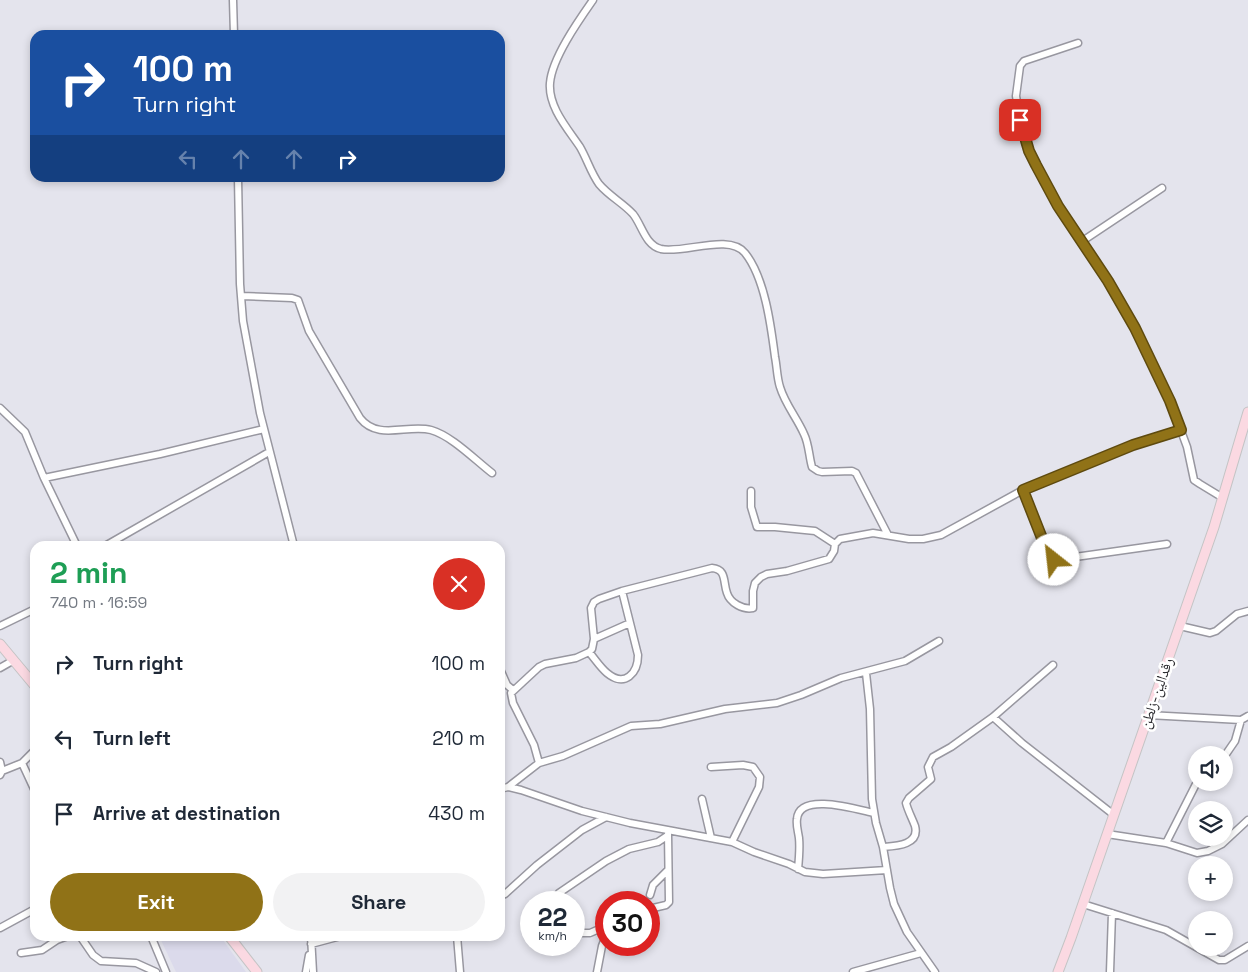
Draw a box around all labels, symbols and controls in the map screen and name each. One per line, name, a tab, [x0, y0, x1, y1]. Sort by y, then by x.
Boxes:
text: 100 m	[133, 47, 233, 91]
icon: right	[50, 50, 115, 115]
text: Turn right	[133, 90, 236, 118]
pin	[999, 99, 1041, 141]
icon: arrive	[1006, 106, 1034, 134]
icon: left	[174, 145, 202, 173]
icon: ahead	[227, 145, 255, 173]
icon: ahead	[280, 145, 308, 173]
icon: right	[333, 145, 361, 173]
position arrow	[1027, 533, 1079, 585]
text: 2 min	[50, 553, 128, 592]
button: close	[433, 558, 485, 610]
text: 740 m · 16:59	[50, 592, 147, 613]
icon: right	[50, 650, 78, 678]
text: Turn right	[93, 651, 183, 676]
text: 100 m	[431, 651, 485, 676]
street label: رقدالين-زلطن	[1135, 655, 1178, 731]
icon: left	[50, 725, 78, 753]
text: Turn left	[93, 726, 171, 751]
text: 210 m	[432, 726, 485, 751]
map controls	[1188, 746, 1233, 956]
button: sound	[1188, 746, 1233, 791]
icon: arrive	[50, 800, 78, 828]
text: Arrive at destination	[93, 801, 281, 826]
text: 430 m	[428, 801, 485, 826]
button: layers	[1188, 801, 1233, 846]
button: +	[1188, 856, 1233, 901]
button: Exit	[50, 873, 263, 931]
button: Share	[273, 873, 485, 931]
speed limit sign: 30	[595, 891, 660, 956]
text: 22	[538, 901, 567, 933]
button: −	[1188, 911, 1233, 956]
text: km/h	[538, 928, 567, 944]

